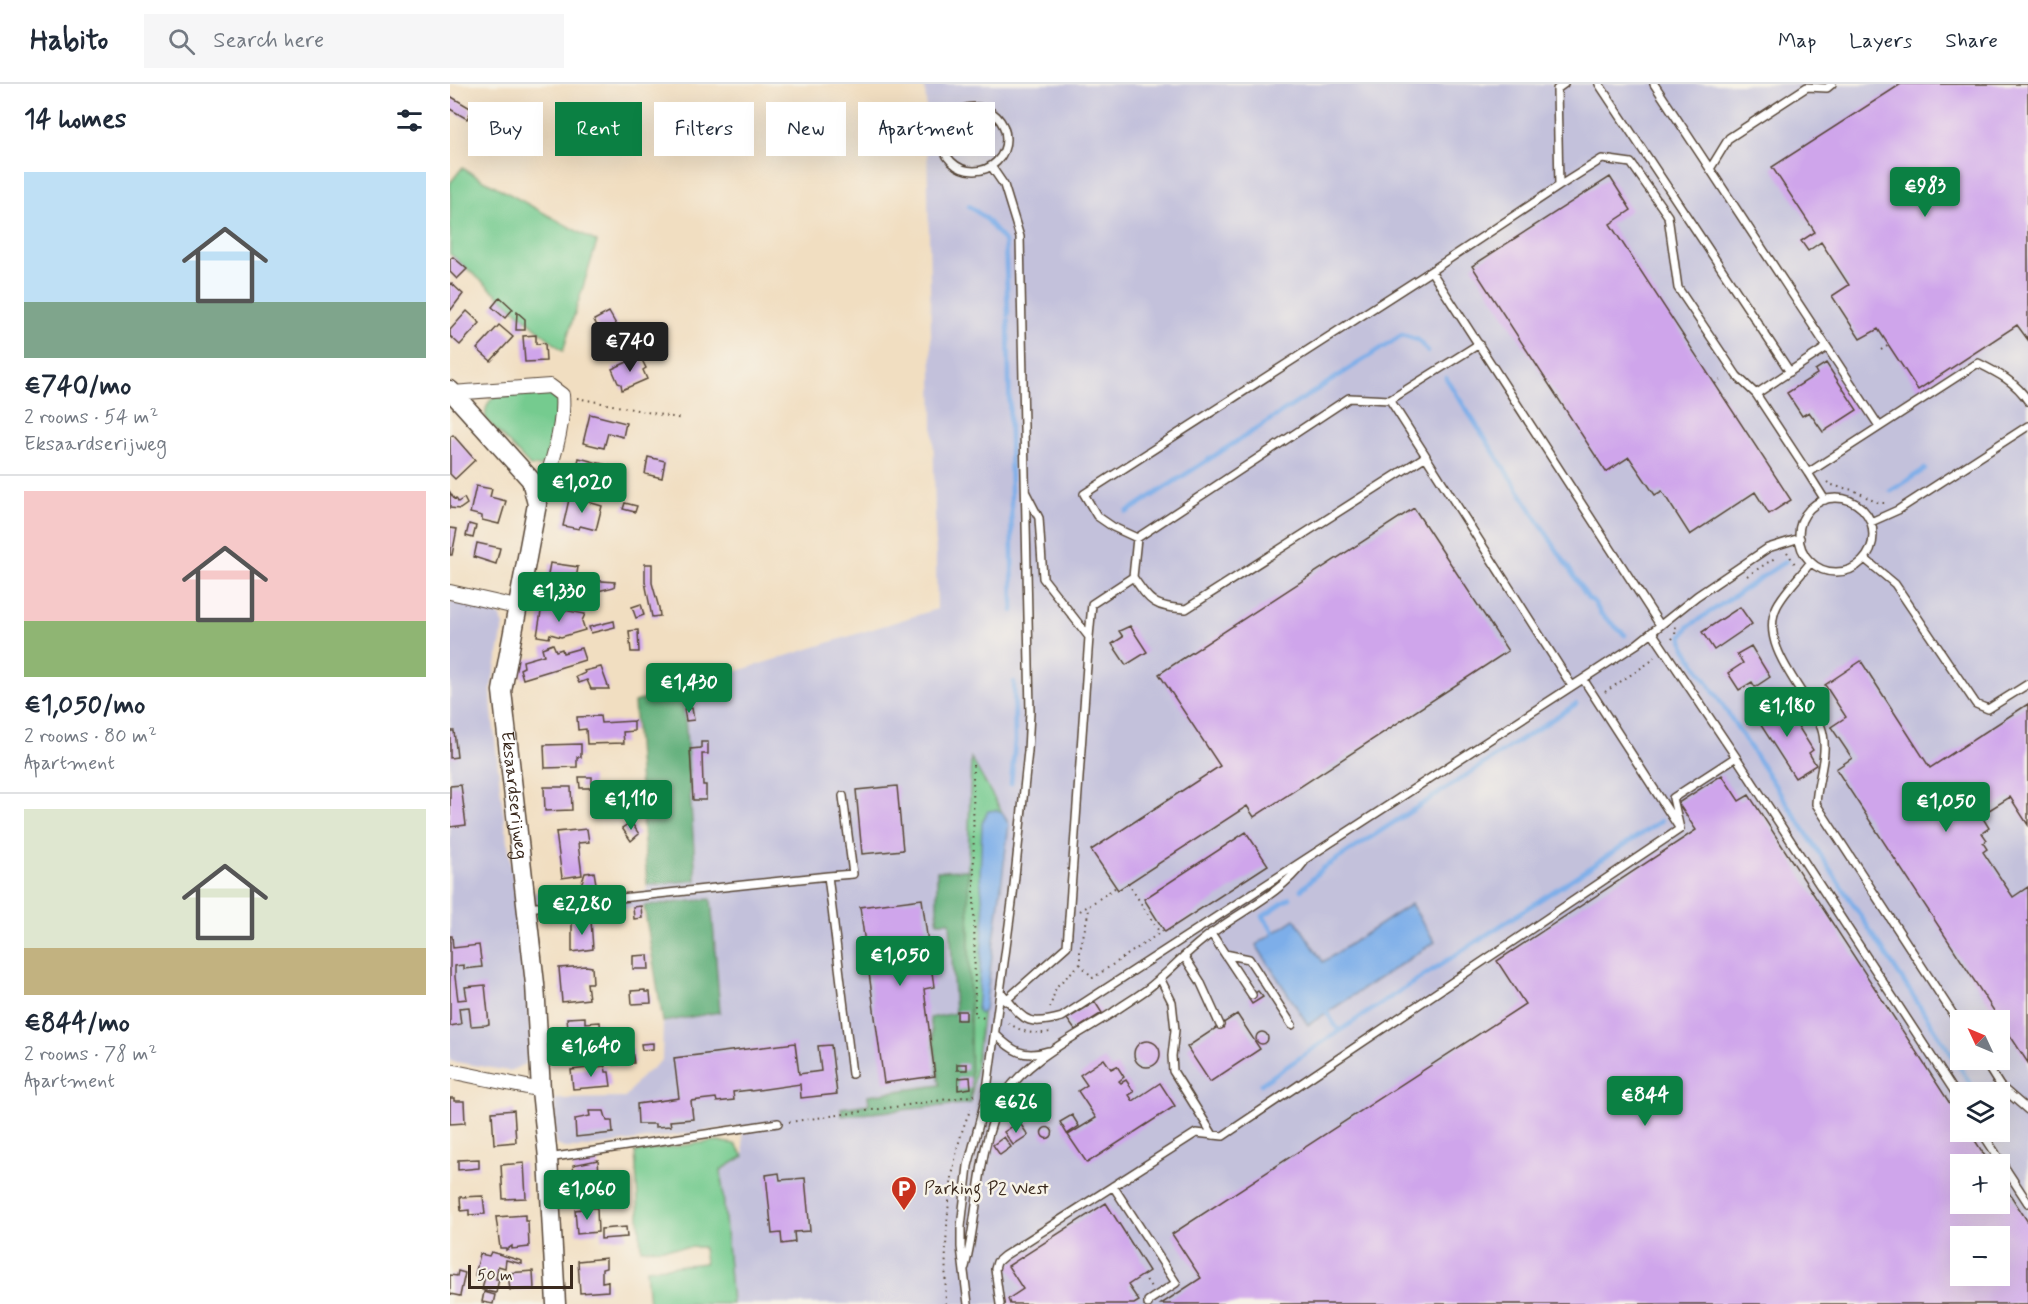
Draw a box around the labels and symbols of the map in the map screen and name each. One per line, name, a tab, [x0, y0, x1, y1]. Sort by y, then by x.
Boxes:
pin: €983	[1889, 167, 1961, 218]
pin: €740	[594, 322, 666, 373]
pin: €1,020	[533, 463, 631, 514]
pin: €1,330	[510, 572, 608, 623]
pin: €1,430	[640, 663, 738, 714]
pin: €1,180	[1738, 687, 1836, 738]
street label: Eksaardserijweg	[495, 730, 533, 861]
pin: €1,110	[582, 780, 680, 831]
pin: €1,050	[1897, 782, 1995, 833]
pin: €2,280	[533, 885, 631, 936]
pin: €1,050	[851, 936, 949, 987]
north arrow	[1950, 1010, 2010, 1070]
pin: €1,640	[542, 1027, 640, 1078]
pin: €844	[1609, 1076, 1681, 1127]
pin: €626	[980, 1083, 1052, 1134]
pin: €1,060	[538, 1170, 636, 1221]
parking icon: Parking P2 West	[889, 1174, 919, 1212]
place label: Parking P2 West	[924, 1177, 1049, 1203]
scale bar	[468, 1262, 573, 1290]

